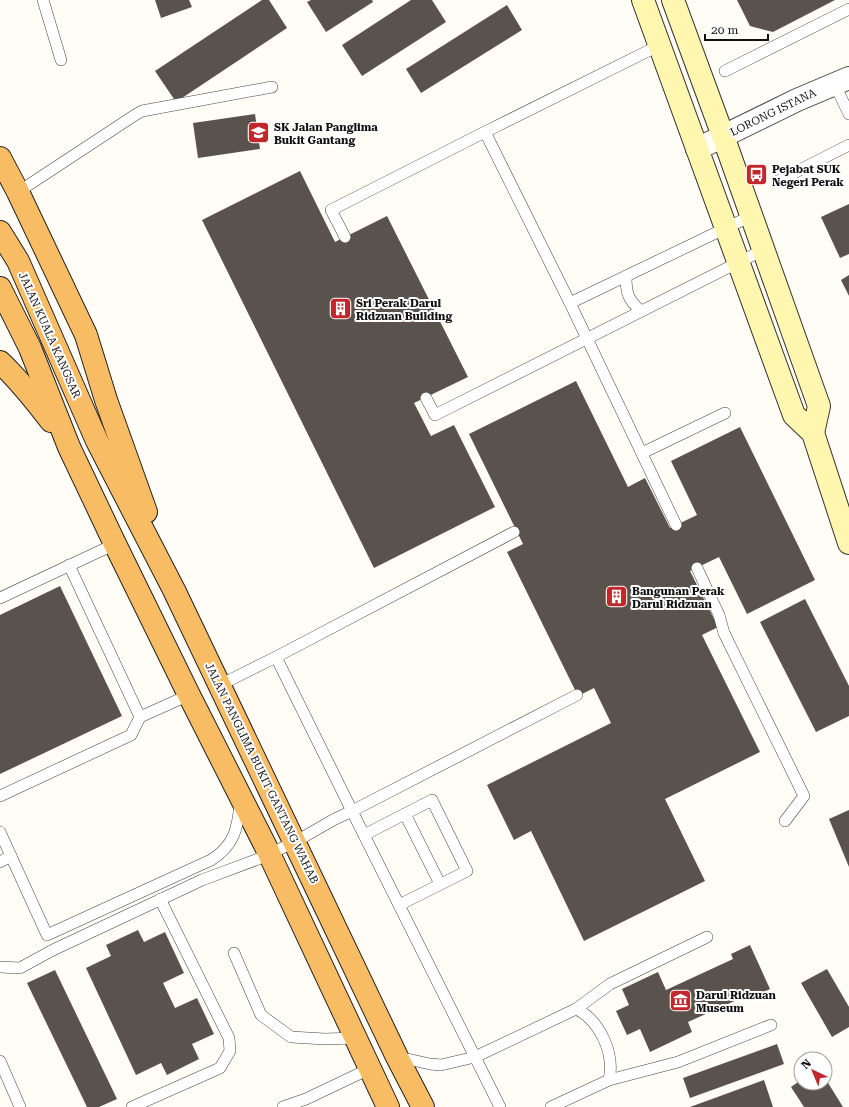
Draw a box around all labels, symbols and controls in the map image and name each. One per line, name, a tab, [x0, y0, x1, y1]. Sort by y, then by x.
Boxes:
scale bar	[705, 16, 768, 42]
text: 20 m	[711, 23, 738, 37]
street label: LORONG ISTANA	[728, 86, 819, 139]
school or university icon: SK Jalan Panglima Bukit Gantang	[246, 120, 272, 146]
place label: SK Jalan Panglima Bukit Gantang	[274, 121, 378, 147]
bus stop icon: Pejabat SUK Negeri Perak	[743, 162, 769, 188]
place label: Pejabat SUK Negeri Perak	[772, 163, 844, 189]
street label: JALAN KUALA KANGSAR	[16, 270, 83, 400]
building icon: Sri Perak Darul Ridzuan Building	[327, 296, 353, 322]
place label: Sri Perak Darul Ridzuan Building	[356, 297, 452, 323]
building icon: Bangunan Perak Darul Ridzuan	[603, 584, 629, 610]
place label: Bangunan Perak Darul Ridzuan	[632, 585, 725, 611]
street label: JALAN PANGLIMA BUKIT GANTANG WAHAB	[202, 661, 321, 886]
museum icon: Darul Ridzuan Museum	[668, 988, 694, 1014]
place label: Darul Ridzuan Museum	[696, 989, 776, 1015]
north arrow	[793, 1051, 833, 1091]
text: N	[799, 1056, 814, 1072]

